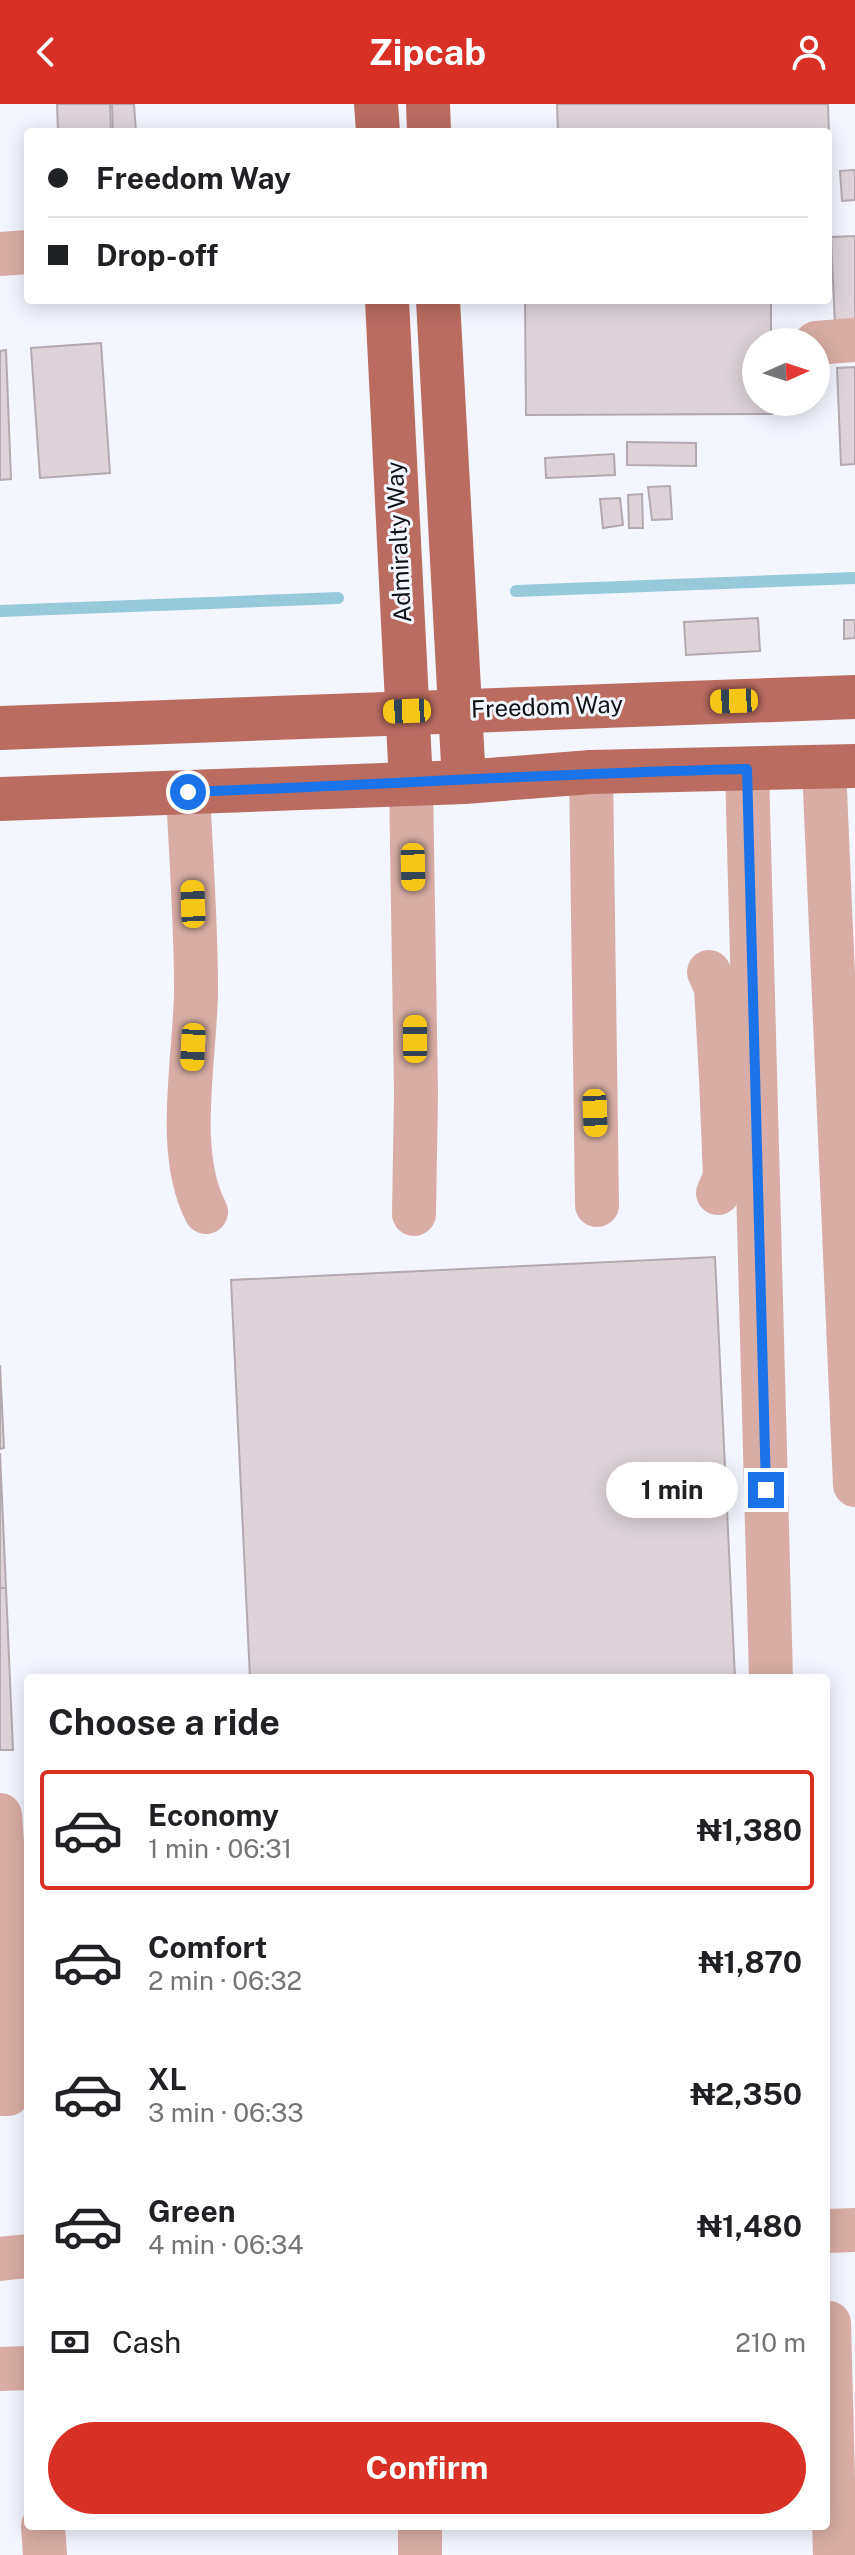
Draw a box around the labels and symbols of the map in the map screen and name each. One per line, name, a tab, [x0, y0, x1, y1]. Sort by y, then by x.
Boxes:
north arrow	[742, 328, 830, 416]
street label: Admiralty Way	[380, 461, 416, 623]
car	[710, 688, 758, 714]
street label: Freedom Way	[470, 689, 624, 723]
car	[383, 698, 431, 724]
route start	[170, 774, 206, 810]
car	[401, 843, 425, 891]
car	[180, 880, 206, 928]
car	[403, 1015, 427, 1063]
car	[180, 1022, 206, 1072]
car	[582, 1089, 608, 1137]
callout: 1 min	[606, 1462, 738, 1518]
route end	[748, 1472, 784, 1508]

